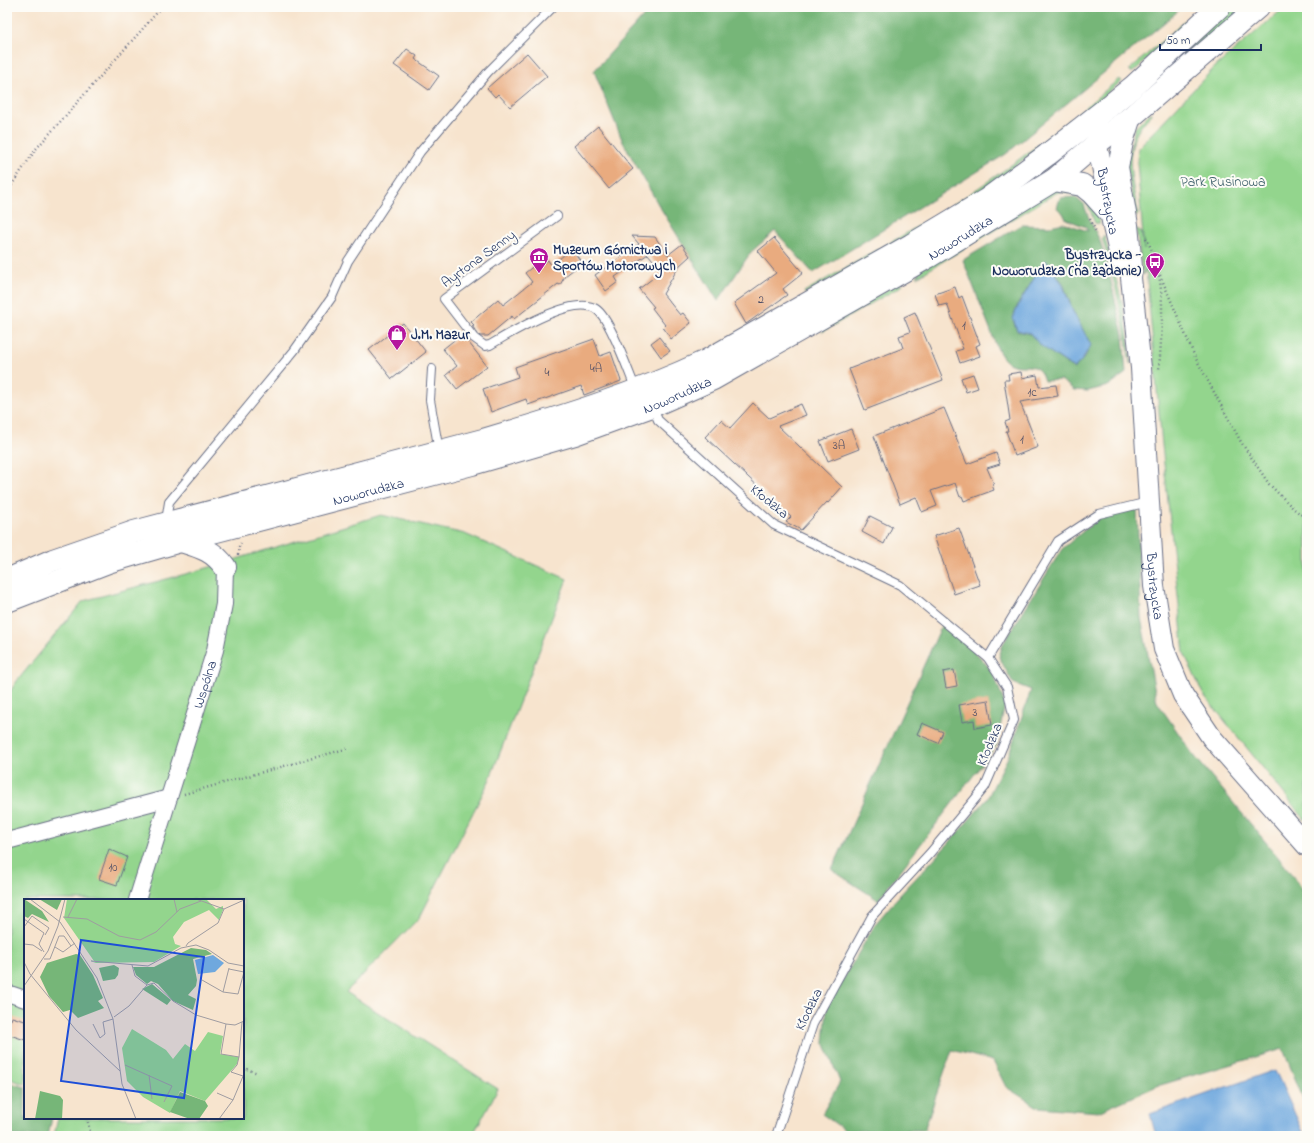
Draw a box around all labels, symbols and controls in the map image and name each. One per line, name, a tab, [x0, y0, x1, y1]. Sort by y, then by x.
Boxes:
scale bar	[1160, 26, 1261, 52]
text: 50 m	[1166, 32, 1190, 50]
street label: Bystrzycka	[1090, 165, 1123, 237]
park label: Park Rusinowa	[1180, 172, 1266, 193]
street label: Noworudzka	[924, 211, 997, 267]
street label: Ayrtona Senny	[437, 225, 521, 294]
place label: Muzeum Górnictwa i Sportów Motorowych	[553, 240, 676, 279]
place label: Bystrzycka - Noworudzka (na żądanie)	[992, 245, 1142, 282]
museum icon: Muzeum Górnictwa i Sportów Motorowych	[528, 246, 550, 274]
bus stop icon: Bystrzycka - Noworudzka (na żądanie)	[1144, 251, 1166, 279]
house number: 2	[758, 291, 764, 309]
house number: 1	[962, 317, 966, 335]
shop icon: J.M. Mazur	[386, 323, 408, 351]
place label: J.M. Mazur	[411, 325, 470, 346]
house number: 4A	[590, 360, 602, 378]
house number: 4	[545, 364, 550, 382]
street label: Noworudzka	[641, 372, 715, 420]
house number: 1c	[1027, 384, 1037, 402]
house number: 1	[1020, 431, 1024, 449]
house number: 3A	[833, 437, 845, 455]
street label: Noworudzka	[331, 473, 407, 512]
street label: Kłodzka	[745, 480, 793, 524]
street label: Bystrzycka	[1140, 551, 1168, 621]
street label: Wspólna	[188, 658, 223, 711]
house number: 3	[973, 704, 978, 722]
street label: Kłodzka	[972, 720, 1009, 769]
house number: 10	[108, 859, 118, 877]
inset map	[24, 899, 244, 1119]
street label: Kłodzka	[790, 985, 829, 1034]

